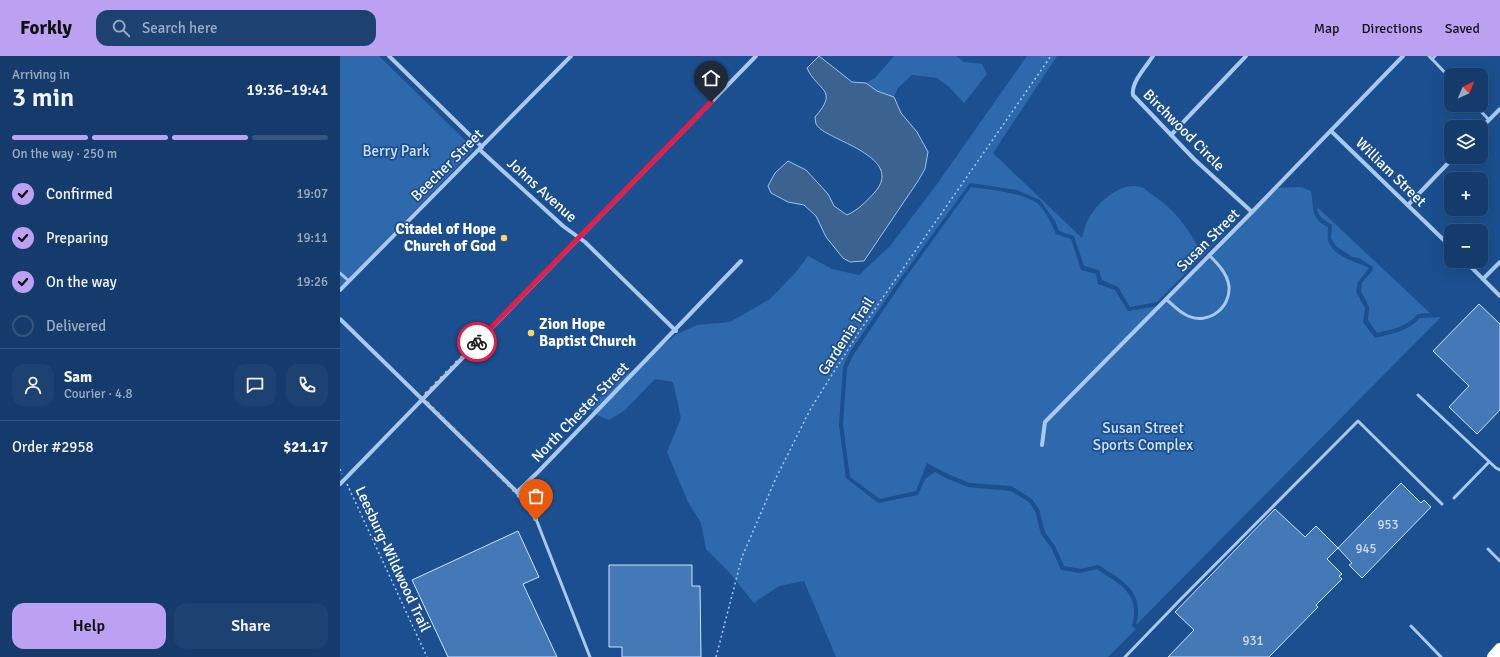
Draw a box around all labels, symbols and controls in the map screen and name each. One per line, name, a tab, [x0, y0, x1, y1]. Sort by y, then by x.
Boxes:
search box	[96, 10, 376, 46]
text: Forkly	[20, 16, 72, 40]
icon: search	[110, 17, 132, 39]
text: Search here	[142, 19, 218, 37]
text: Map	[1314, 20, 1340, 37]
text: Directions	[1362, 20, 1423, 37]
text: Saved	[1445, 20, 1480, 37]
pin	[694, 61, 728, 102]
text: Arriving in	[12, 67, 70, 83]
icon: home	[700, 67, 722, 89]
north arrow	[1444, 68, 1488, 112]
map controls	[1444, 68, 1488, 268]
text: 19:36–19:41	[247, 81, 328, 99]
text: 3 min	[12, 82, 74, 114]
street label: Birchwood Circle	[1139, 85, 1229, 175]
button: layers	[1444, 120, 1488, 164]
street label: Beecher Street	[407, 125, 487, 205]
street label: William Street	[1352, 134, 1430, 210]
park label: Berry Park	[362, 142, 430, 160]
text: On the way · 250 m	[12, 146, 117, 162]
street label: Johns Avenue	[503, 154, 581, 226]
button: +	[1444, 172, 1488, 216]
icon: check	[12, 183, 34, 205]
text: Confirmed	[46, 185, 113, 203]
text: 19:07	[296, 186, 328, 202]
street label: Susan Street	[1173, 205, 1243, 275]
place label: Citadel of Hope Church of God	[396, 220, 496, 255]
button: −	[1444, 224, 1488, 268]
icon: check	[12, 227, 34, 249]
text: Preparing	[46, 229, 109, 247]
text: 19:11	[296, 230, 328, 246]
marker: Citadel of Hope Church of God	[499, 233, 509, 243]
icon: check	[12, 271, 34, 293]
text: On the way	[46, 273, 117, 291]
text: 19:26	[296, 274, 328, 290]
street label: Gardenia Trail	[814, 294, 878, 378]
place label: Zion Hope Baptist Church	[539, 315, 636, 350]
text: Delivered	[46, 317, 106, 335]
courier	[457, 322, 497, 362]
marker: Zion Hope Baptist Church	[526, 328, 536, 338]
icon: bike	[466, 331, 488, 353]
street label: North Chester Street	[528, 358, 632, 466]
button: person	[12, 364, 54, 406]
button: chat	[234, 364, 276, 406]
button: phone	[286, 364, 328, 406]
text: Sam	[64, 368, 92, 386]
text: Courier · 4.8	[64, 386, 133, 402]
park label: Susan Street Sports Complex	[1093, 419, 1193, 454]
text: Order #2958	[12, 438, 94, 456]
text: $21.17	[283, 438, 328, 456]
pin	[519, 479, 553, 520]
street label: Leesburg-Wildwood Trail	[351, 483, 435, 635]
icon: bag	[525, 485, 547, 507]
house number: 953	[1377, 517, 1399, 533]
house number: 945	[1355, 541, 1377, 557]
button: Help	[12, 603, 166, 649]
button: Share	[174, 603, 328, 649]
house number: 931	[1242, 633, 1264, 649]

